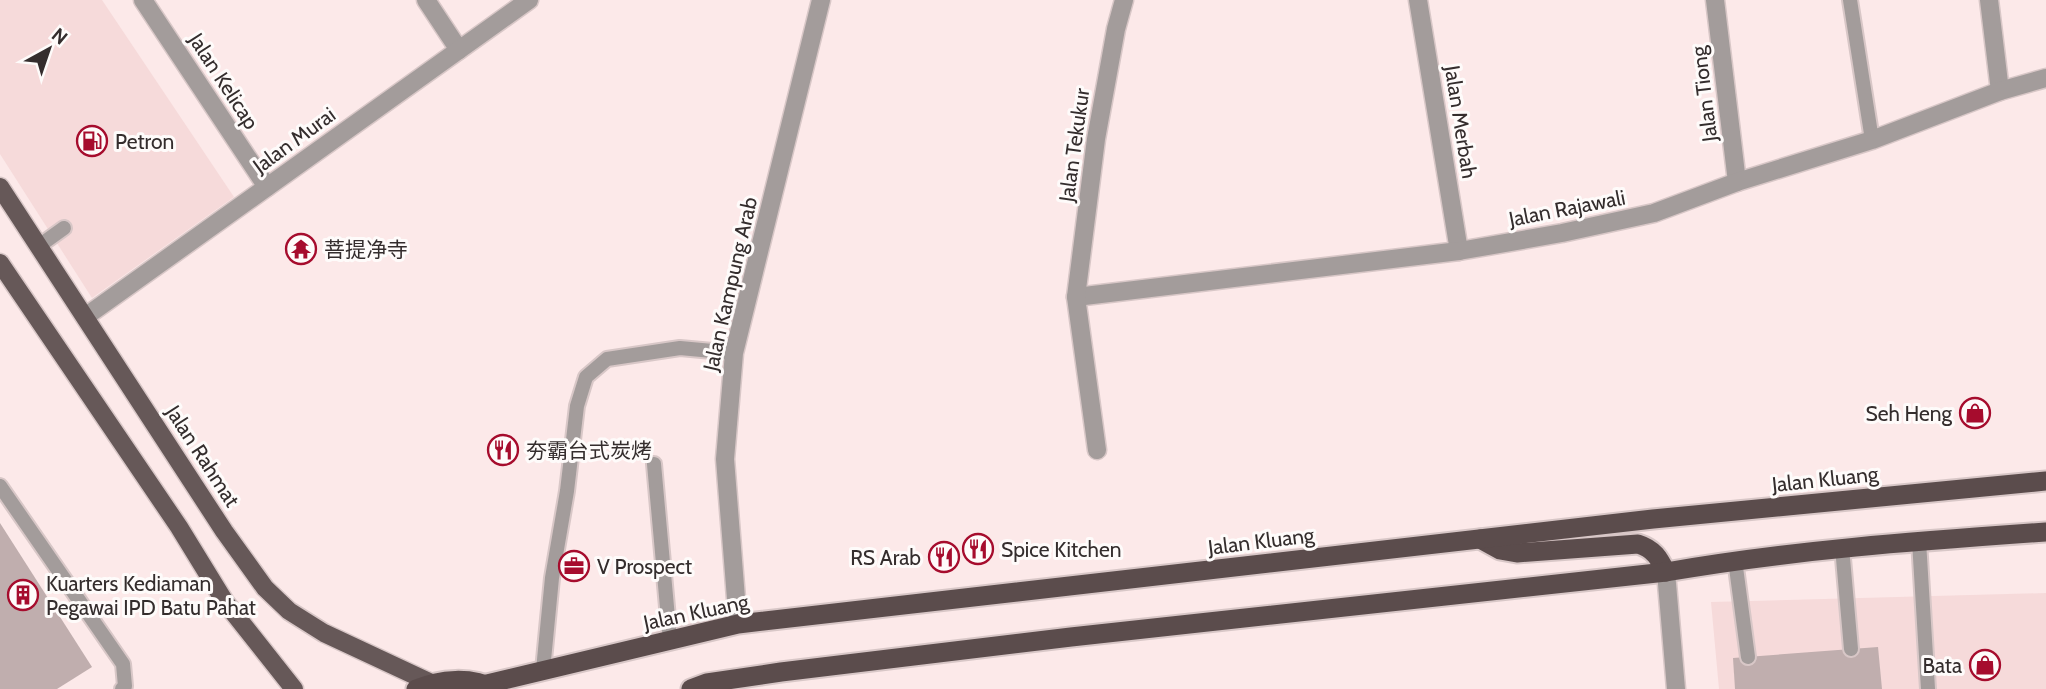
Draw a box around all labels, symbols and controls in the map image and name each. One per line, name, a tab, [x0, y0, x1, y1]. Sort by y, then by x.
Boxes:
north arrow	[14, 14, 84, 84]
text: N	[47, 23, 72, 49]
street label: Jalan Kelicap	[183, 27, 264, 134]
street label: Jalan Tiong	[1686, 44, 1722, 144]
street label: Jalan Merbah	[1440, 63, 1482, 180]
street label: Jalan Tekukur	[1054, 86, 1094, 204]
street label: Jalan Murai	[247, 102, 340, 179]
fuel station icon: Petron	[75, 124, 109, 158]
place label: Petron	[115, 129, 174, 154]
street label: Jalan Rajawali	[1506, 184, 1628, 233]
street label: Jalan Kampung Arab	[698, 195, 762, 374]
temple icon: 菩提净寺	[284, 232, 318, 266]
place label: 菩提净寺	[324, 237, 408, 262]
shop icon: Seh Heng	[1958, 396, 1992, 430]
street label: Jalan Rahmat	[160, 400, 245, 511]
place label: Seh Heng	[1865, 401, 1953, 426]
restaurant icon: 夯霸台式炭烤	[486, 433, 520, 467]
place label: 夯霸台式炭烤	[526, 438, 652, 463]
street label: Jalan Kluang	[1770, 461, 1880, 497]
street label: Jalan Kluang	[1205, 522, 1316, 560]
restaurant icon: Spice Kitchen	[961, 532, 995, 566]
place label: Spice Kitchen	[1001, 537, 1121, 562]
restaurant icon: RS Arab	[927, 540, 961, 574]
place label: RS Arab	[850, 545, 921, 570]
office icon: V Prospect	[557, 549, 591, 583]
place label: V Prospect	[597, 554, 692, 579]
place label: Kuarters Kediaman Pegawai IPD Batu Pahat	[46, 571, 256, 620]
building icon: Kuarters Kediaman Pegawai IPD Batu Pahat	[6, 578, 40, 612]
street label: Jalan Kluang	[640, 589, 751, 636]
shop icon: Bata	[1968, 648, 2002, 682]
place label: Bata	[1922, 653, 1962, 678]

